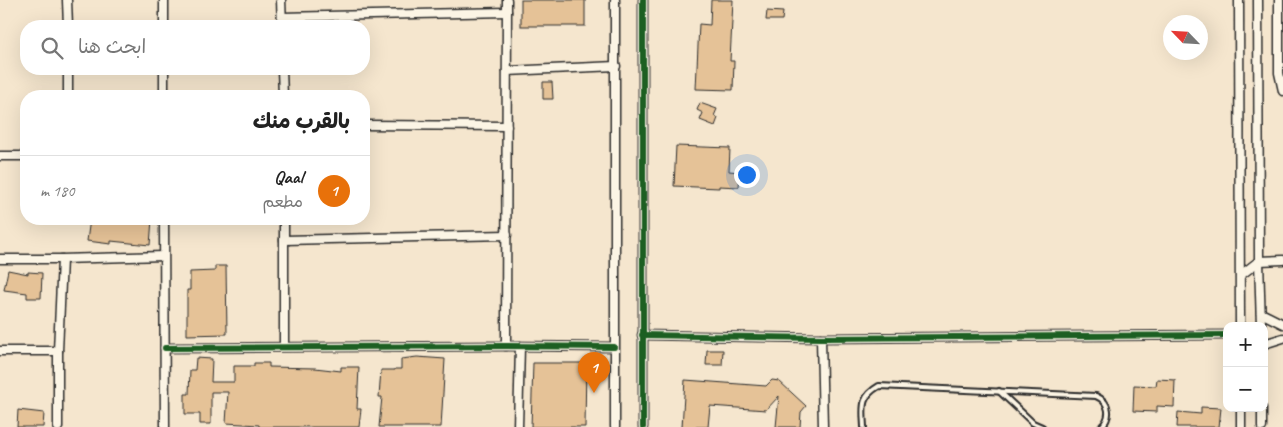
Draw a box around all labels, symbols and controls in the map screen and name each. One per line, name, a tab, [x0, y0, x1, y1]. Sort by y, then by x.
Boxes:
north arrow	[1163, 15, 1208, 60]
search box	[20, 20, 370, 75]
icon: search	[38, 34, 66, 62]
text: ابحث هنا	[78, 35, 146, 59]
text: بالقرب منك	[253, 108, 350, 134]
your location	[734, 162, 760, 188]
text: Qaal	[274, 165, 303, 189]
text: 180 m	[40, 181, 74, 201]
text: 1	[330, 181, 338, 201]
text: مطعم	[263, 192, 303, 212]
map controls	[1223, 322, 1268, 412]
button: +	[1223, 322, 1268, 367]
pin: 1	[578, 352, 610, 393]
button: −	[1223, 367, 1268, 412]

